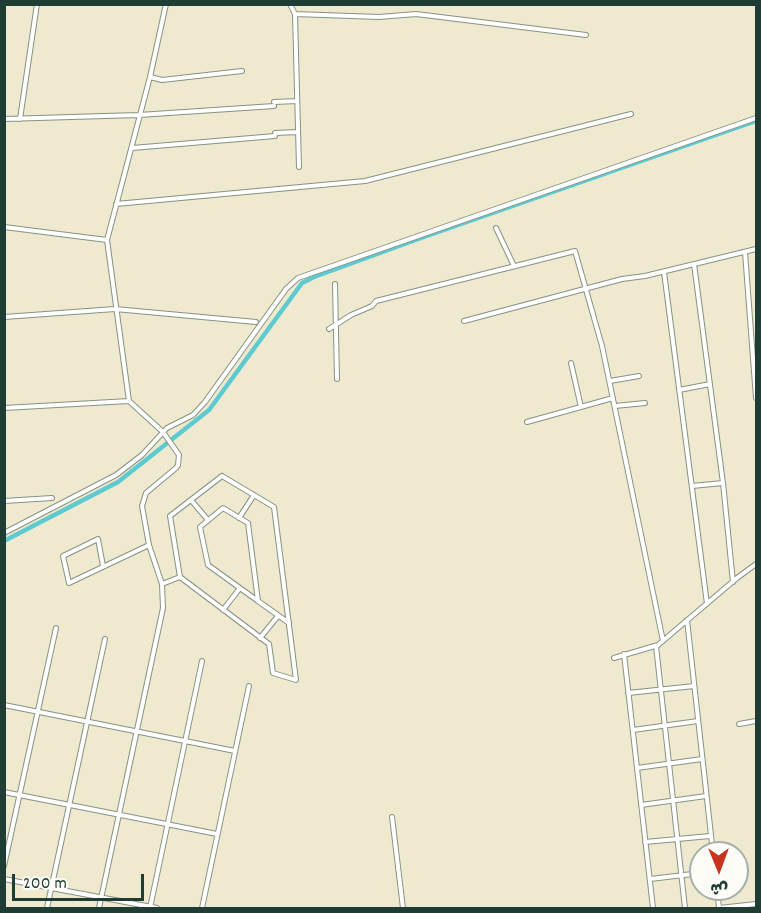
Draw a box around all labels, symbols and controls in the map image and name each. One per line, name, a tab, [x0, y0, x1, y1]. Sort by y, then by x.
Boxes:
north arrow	[689, 841, 749, 901]
scale bar	[15, 862, 147, 900]
text: 200 m	[23, 872, 67, 897]
text: ش	[710, 876, 728, 899]

